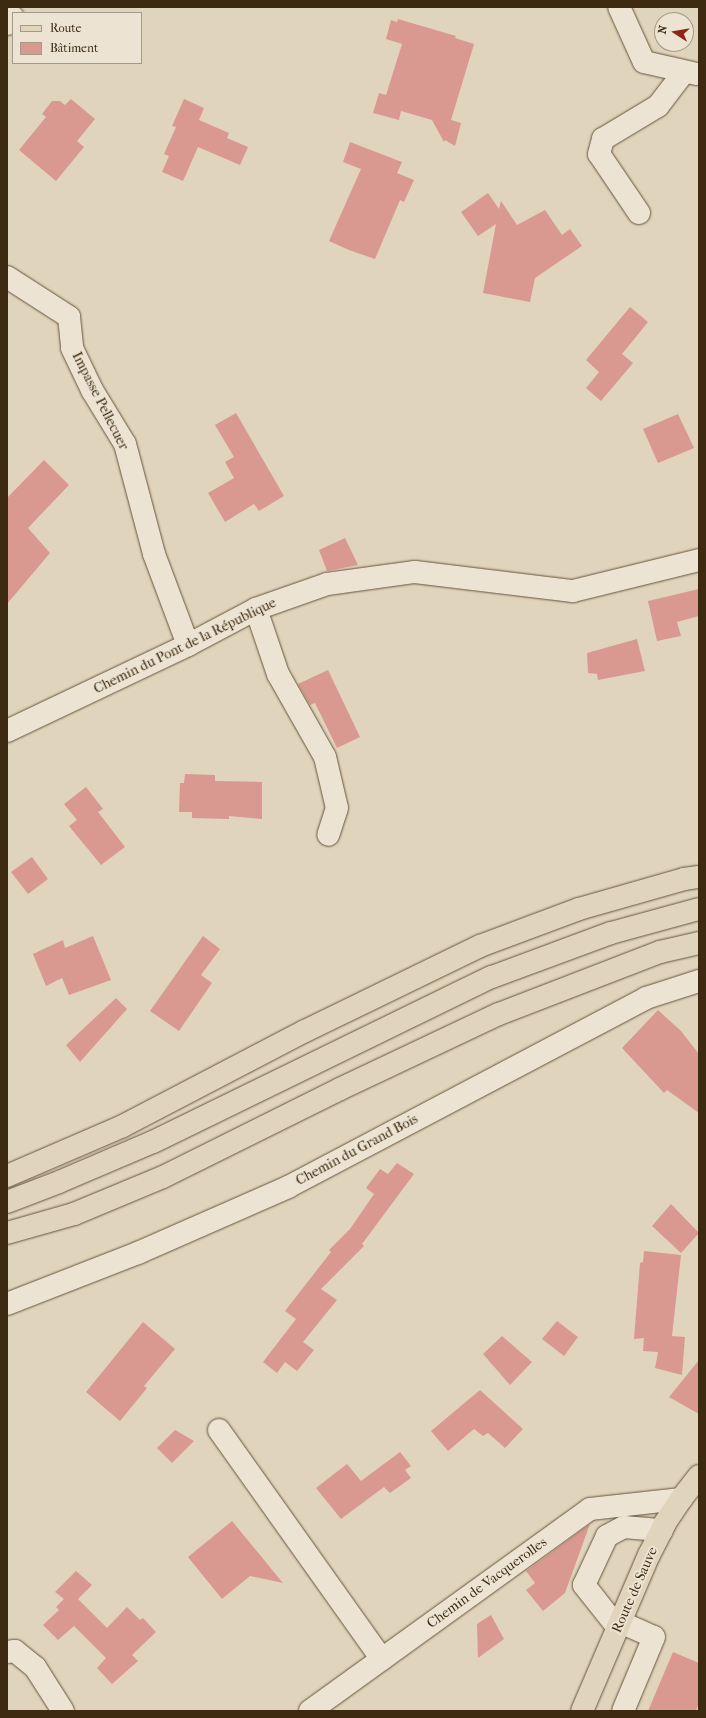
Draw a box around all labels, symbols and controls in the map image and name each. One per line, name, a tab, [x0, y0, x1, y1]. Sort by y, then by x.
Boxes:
legend	[12, 12, 142, 64]
north arrow	[654, 12, 694, 52]
text: Route	[50, 21, 82, 35]
text: N	[656, 24, 670, 35]
text: Bâtiment	[50, 41, 98, 55]
street label: Impasse Pellecuer	[68, 349, 132, 453]
street label: Chemin du Pont de la République	[91, 594, 279, 698]
street label: Chemin du Grand Bois	[293, 1111, 421, 1189]
street label: Chemin de Vacquerolles	[424, 1534, 550, 1632]
street label: Route de Sauve	[609, 1544, 661, 1636]

